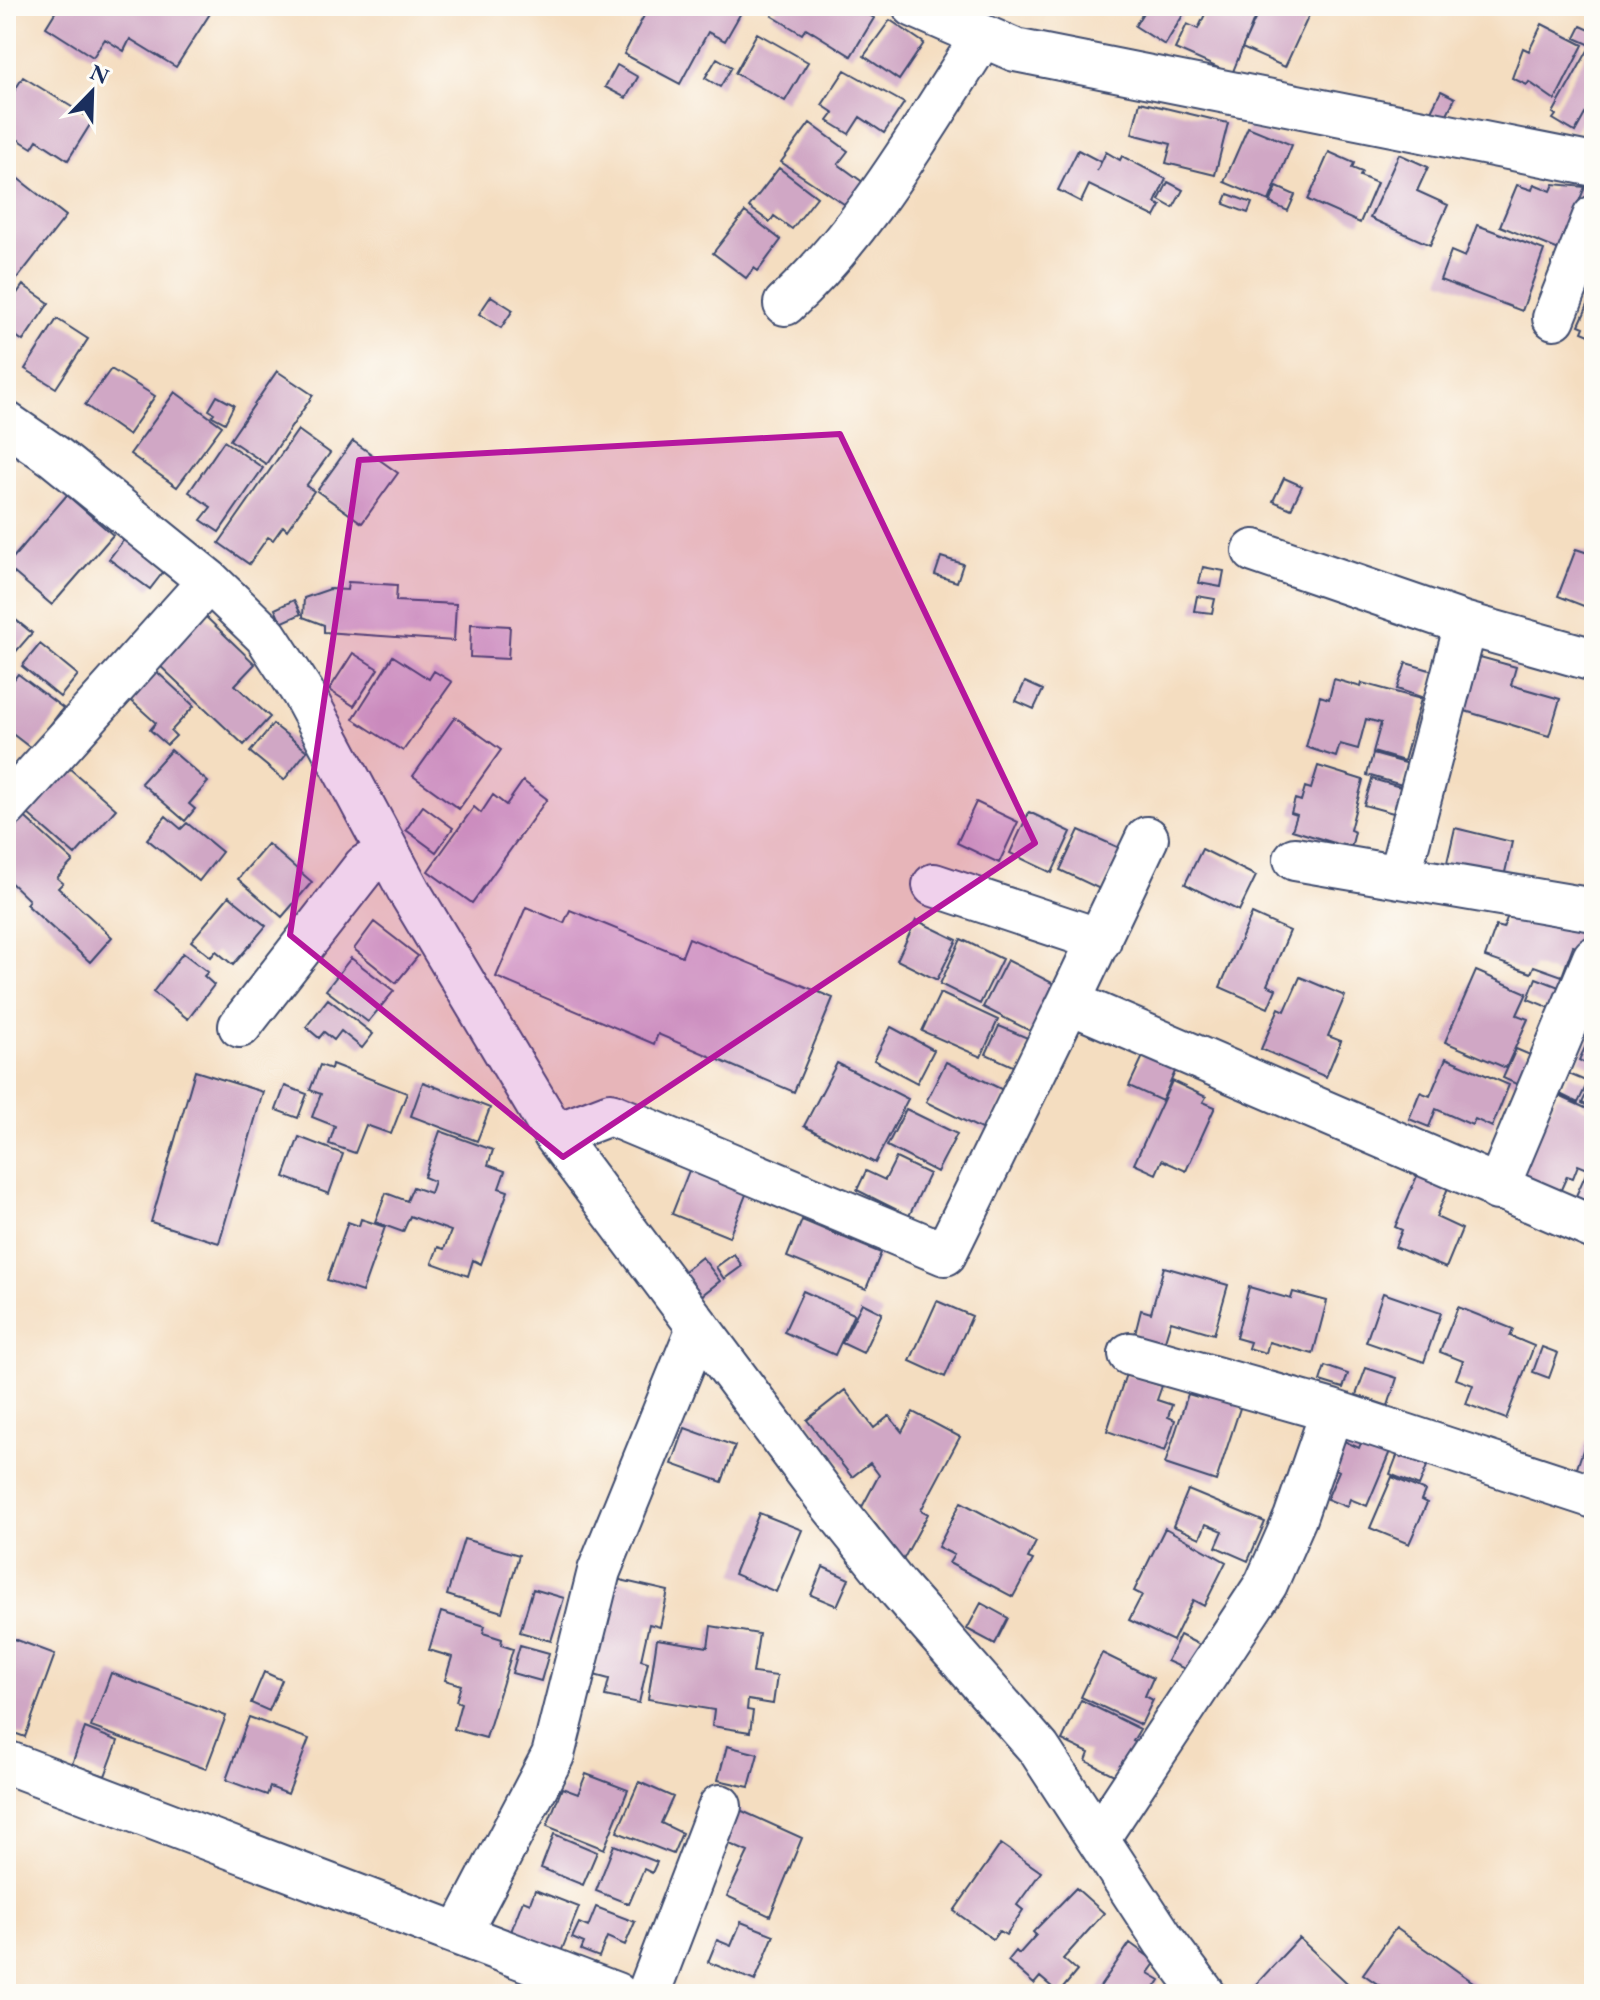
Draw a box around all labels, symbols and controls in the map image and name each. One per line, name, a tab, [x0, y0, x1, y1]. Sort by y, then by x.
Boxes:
north arrow	[52, 52, 132, 132]
text: N	[86, 57, 114, 91]

